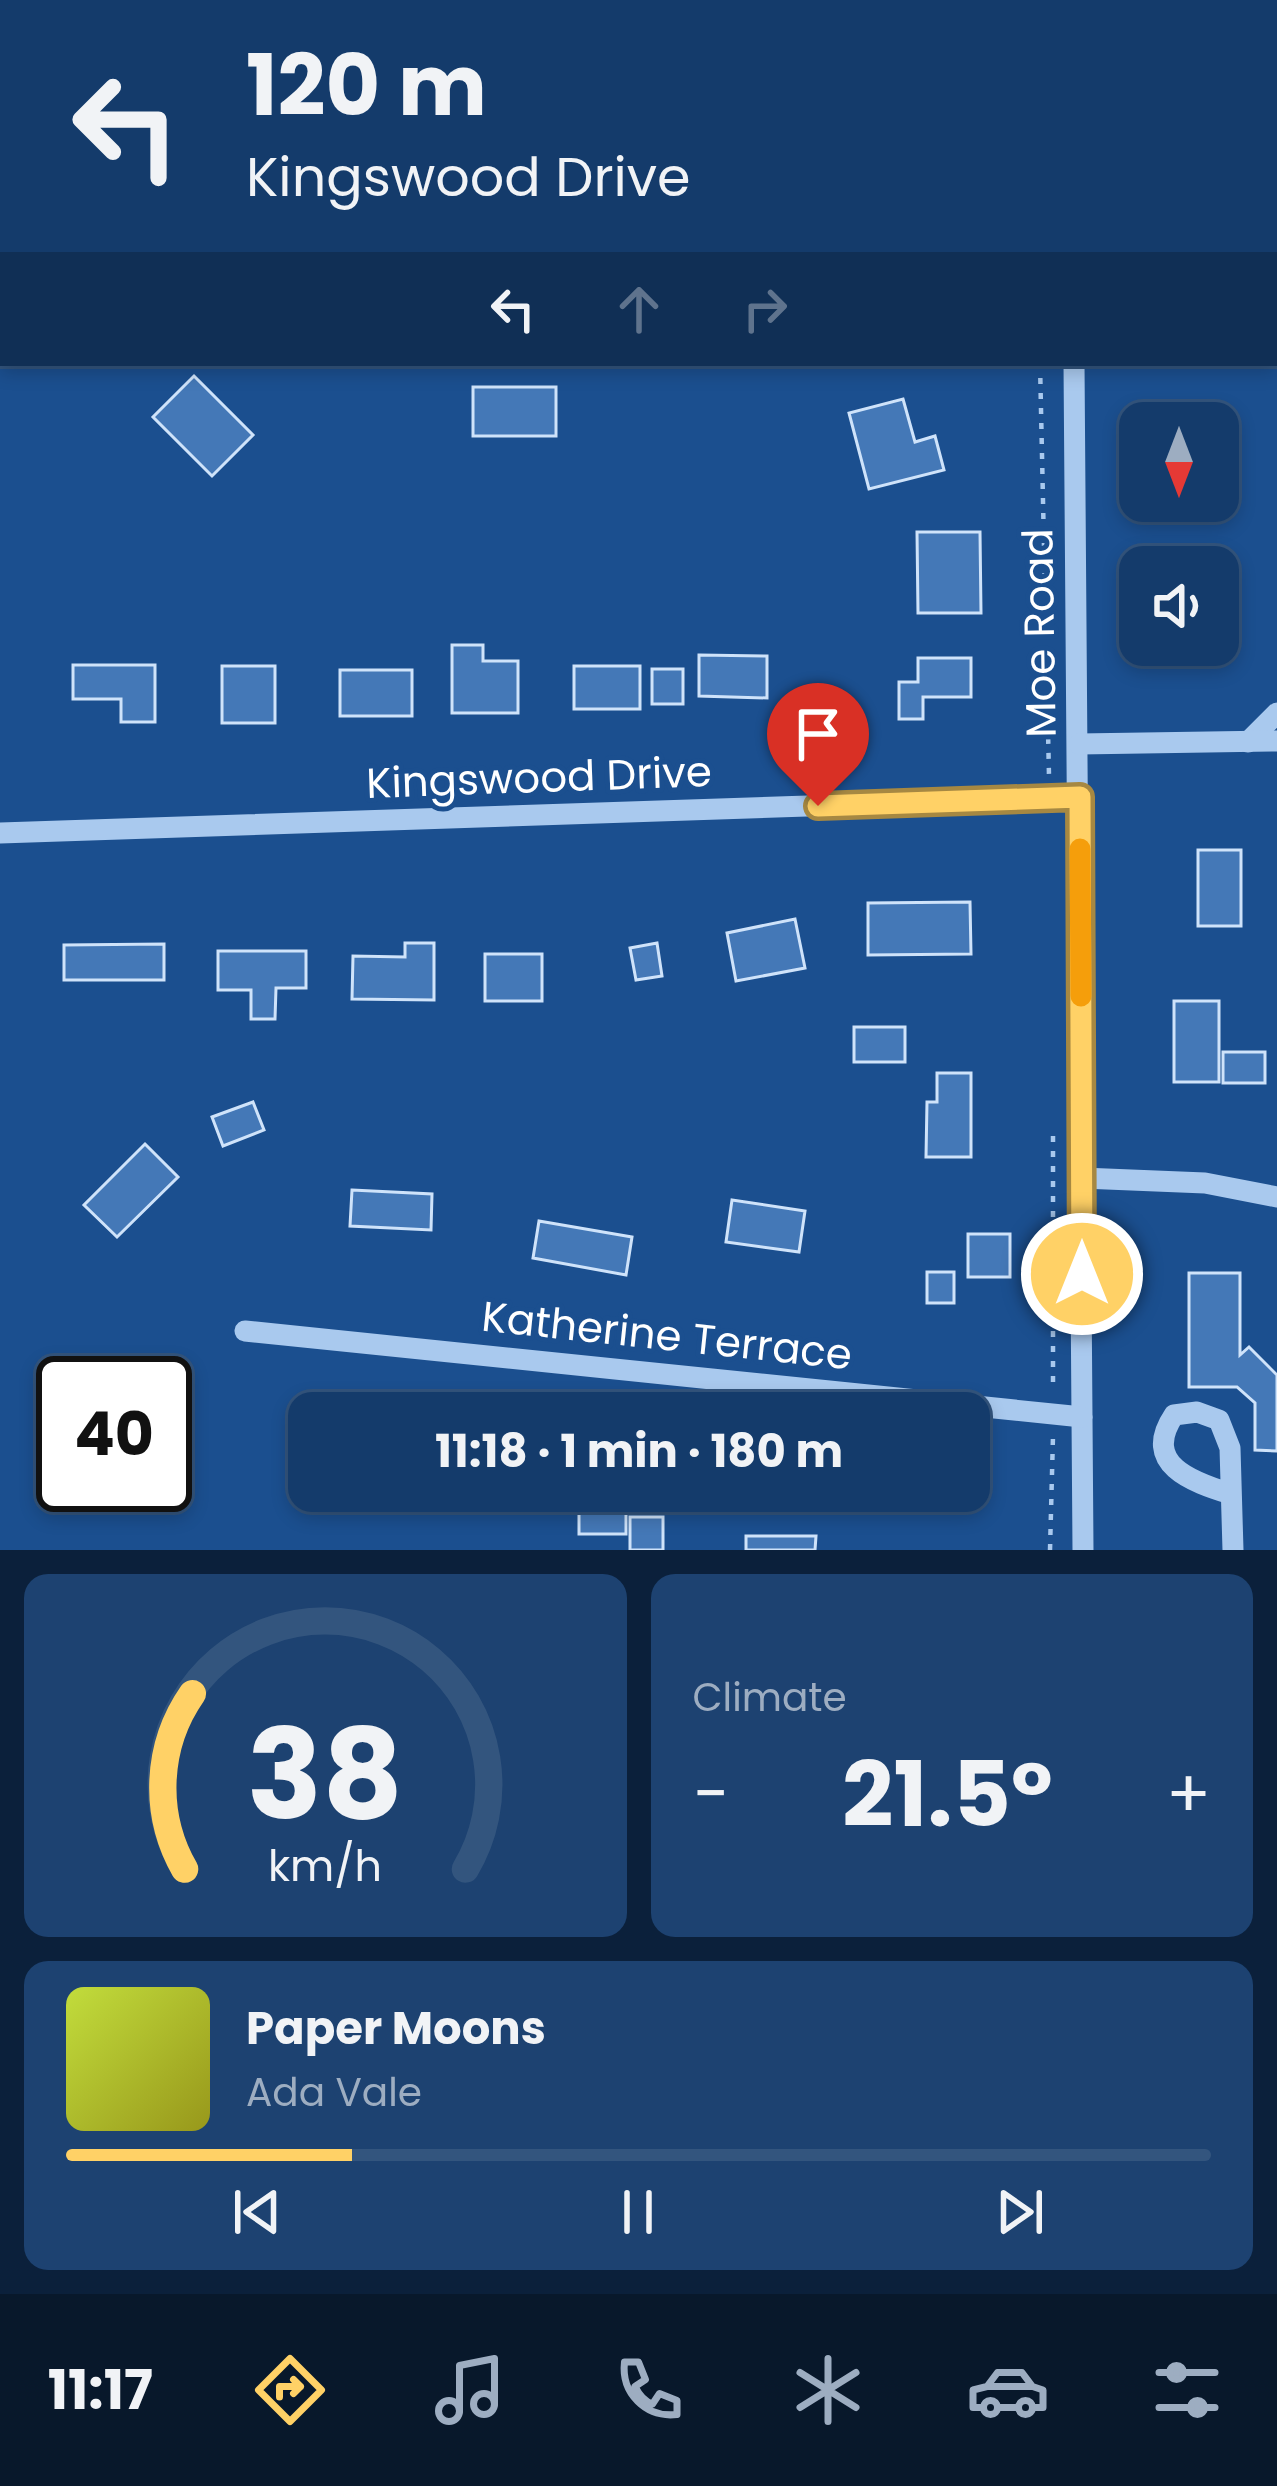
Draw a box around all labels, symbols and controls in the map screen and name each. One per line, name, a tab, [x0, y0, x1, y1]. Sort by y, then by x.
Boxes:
text: 120 m	[246, 27, 487, 144]
icon: left	[48, 48, 204, 204]
text: Kingswood Drive	[246, 139, 691, 215]
icon: left	[480, 276, 546, 342]
icon: ahead	[606, 276, 672, 342]
icon: right	[732, 276, 798, 342]
north arrow	[1119, 402, 1239, 522]
map controls	[1119, 402, 1239, 666]
street label: Moe Road	[1008, 528, 1071, 738]
button: sound	[1119, 546, 1239, 666]
pin	[767, 683, 869, 806]
icon: arrive	[785, 701, 851, 767]
street label: Kingswood Drive	[365, 742, 713, 813]
position arrow	[1019, 1211, 1145, 1337]
street label: Katherine Terrace	[479, 1287, 855, 1384]
speed limit sign: 40	[36, 1356, 192, 1512]
text: 11:18 · 1 min · 180 m	[435, 1420, 843, 1483]
text: Climate	[693, 1670, 847, 1725]
text: 38	[247, 1687, 403, 1862]
text: 21.5°	[842, 1731, 1053, 1858]
text: −	[693, 1748, 729, 1840]
text: +	[1166, 1748, 1211, 1840]
text: km/h	[268, 1835, 382, 1895]
text: Paper Moons	[246, 1997, 546, 2060]
text: Ada Vale	[246, 2065, 422, 2120]
icon: previous	[224, 2179, 290, 2245]
icon: pause	[605, 2179, 671, 2245]
icon: next	[987, 2179, 1053, 2245]
icon: directions	[248, 2348, 332, 2432]
icon: music	[428, 2348, 512, 2432]
icon: phone	[607, 2348, 691, 2432]
icon: climate	[786, 2348, 870, 2432]
icon: car	[966, 2348, 1050, 2432]
icon: filters	[1145, 2348, 1229, 2432]
text: 11:17	[48, 2352, 153, 2428]

